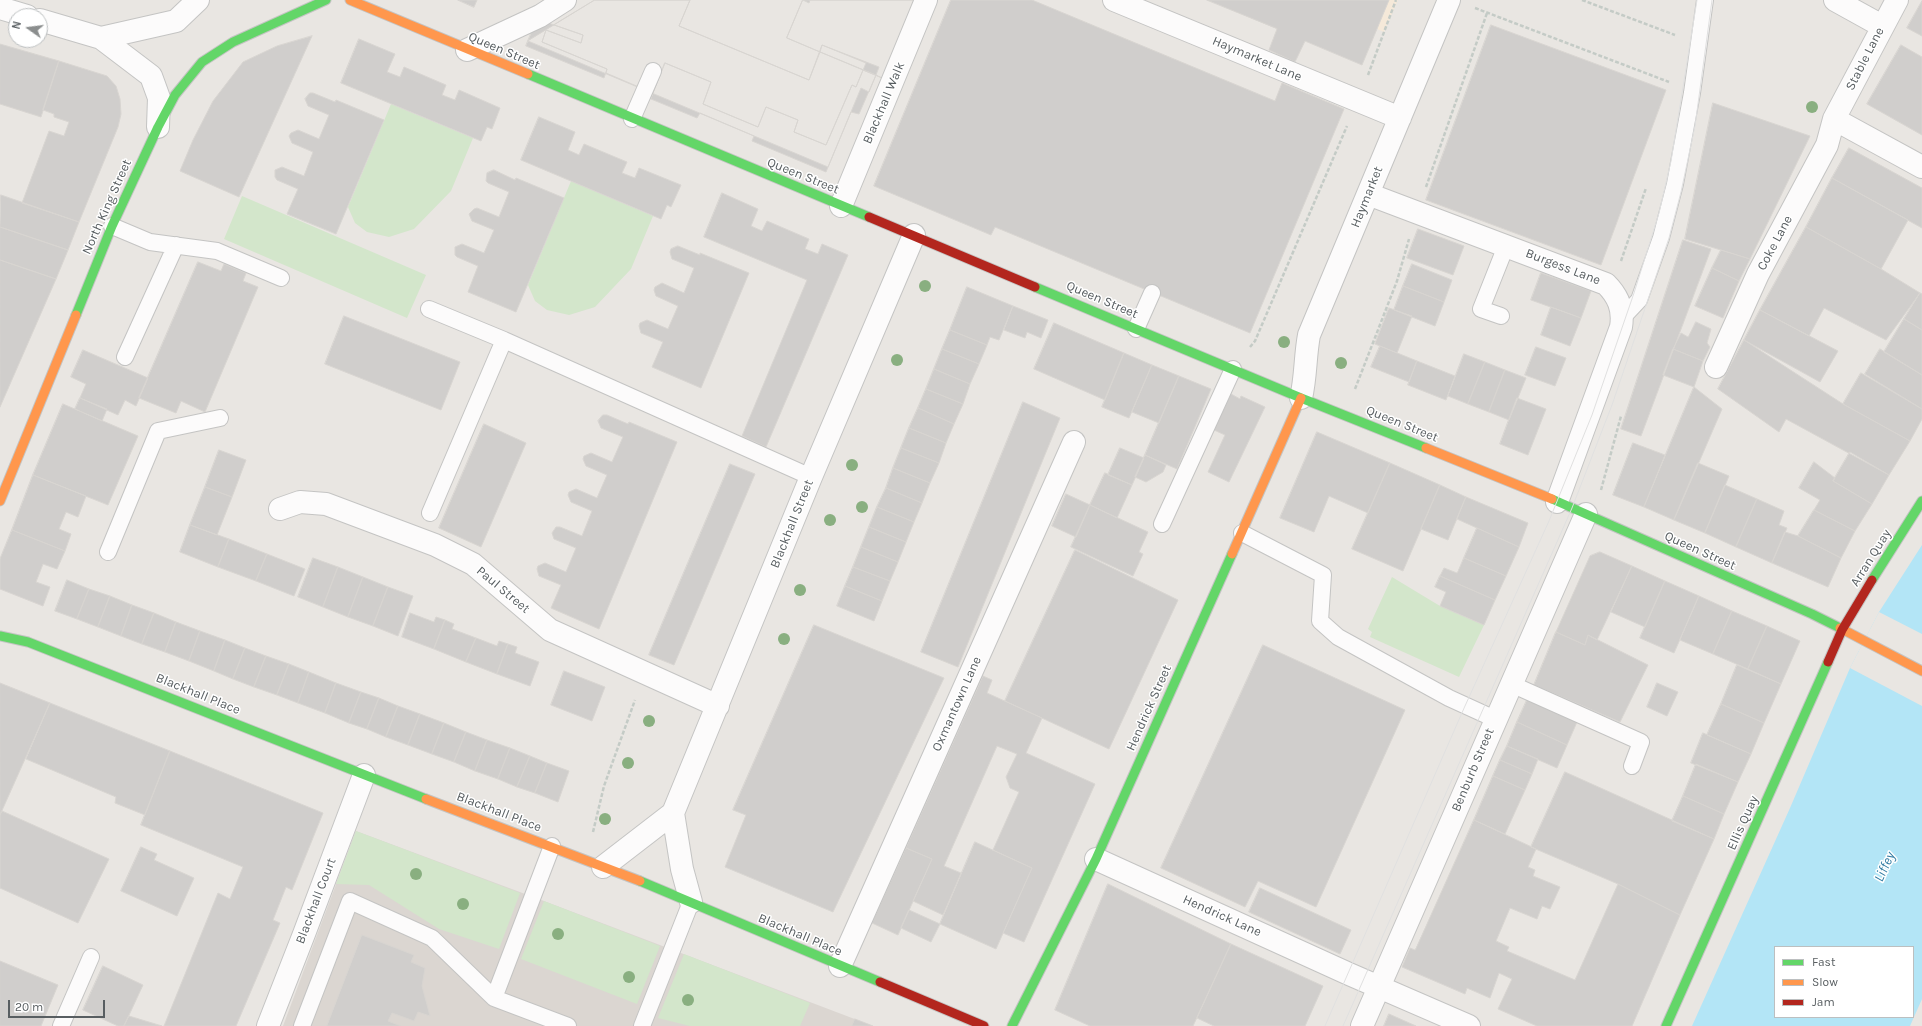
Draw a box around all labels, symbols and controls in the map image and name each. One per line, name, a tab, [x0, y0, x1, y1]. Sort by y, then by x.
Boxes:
north arrow	[8, 8, 48, 48]
text: N	[10, 20, 24, 31]
street label: Stable Lane	[1842, 25, 1888, 93]
street label: Queen Street	[466, 29, 542, 73]
street label: Haymarket Lane	[1210, 33, 1304, 85]
street label: Blackhall Walk	[860, 60, 908, 146]
street label: Queen Street	[765, 154, 841, 198]
street label: North King Street	[79, 157, 135, 257]
street label: Haymarket	[1348, 164, 1386, 230]
street label: Coke Lane	[1754, 213, 1796, 273]
street label: Burgess Lane	[1523, 246, 1603, 288]
street label: Queen Street	[1064, 278, 1140, 322]
street label: Queen Street	[1364, 402, 1440, 446]
street label: Blackhall Street	[767, 478, 817, 570]
street label: Arran Quay	[1847, 527, 1895, 589]
street label: Queen Street	[1662, 528, 1738, 574]
street label: Paul Street	[473, 563, 533, 617]
street label: Oxmantown Lane	[929, 654, 985, 754]
street label: Hendrick Street	[1123, 663, 1175, 753]
street label: Blackhall Place	[154, 670, 242, 718]
street label: Benburb Street	[1448, 726, 1498, 814]
street label: Blackhall Place	[454, 789, 544, 835]
street label: Ellis Quay	[1724, 793, 1762, 853]
water label: Liffey	[1871, 849, 1899, 885]
street label: Blackhall Court	[292, 856, 340, 946]
street label: Hendrick Lane	[1180, 892, 1264, 940]
street label: Blackhall Place	[756, 910, 844, 960]
legend	[1774, 946, 1914, 1018]
text: Fast	[1812, 955, 1835, 969]
text: Slow	[1812, 975, 1838, 989]
scale bar	[10, 992, 107, 1018]
text: Jam	[1812, 995, 1835, 1009]
text: 20 m	[15, 1000, 43, 1014]

